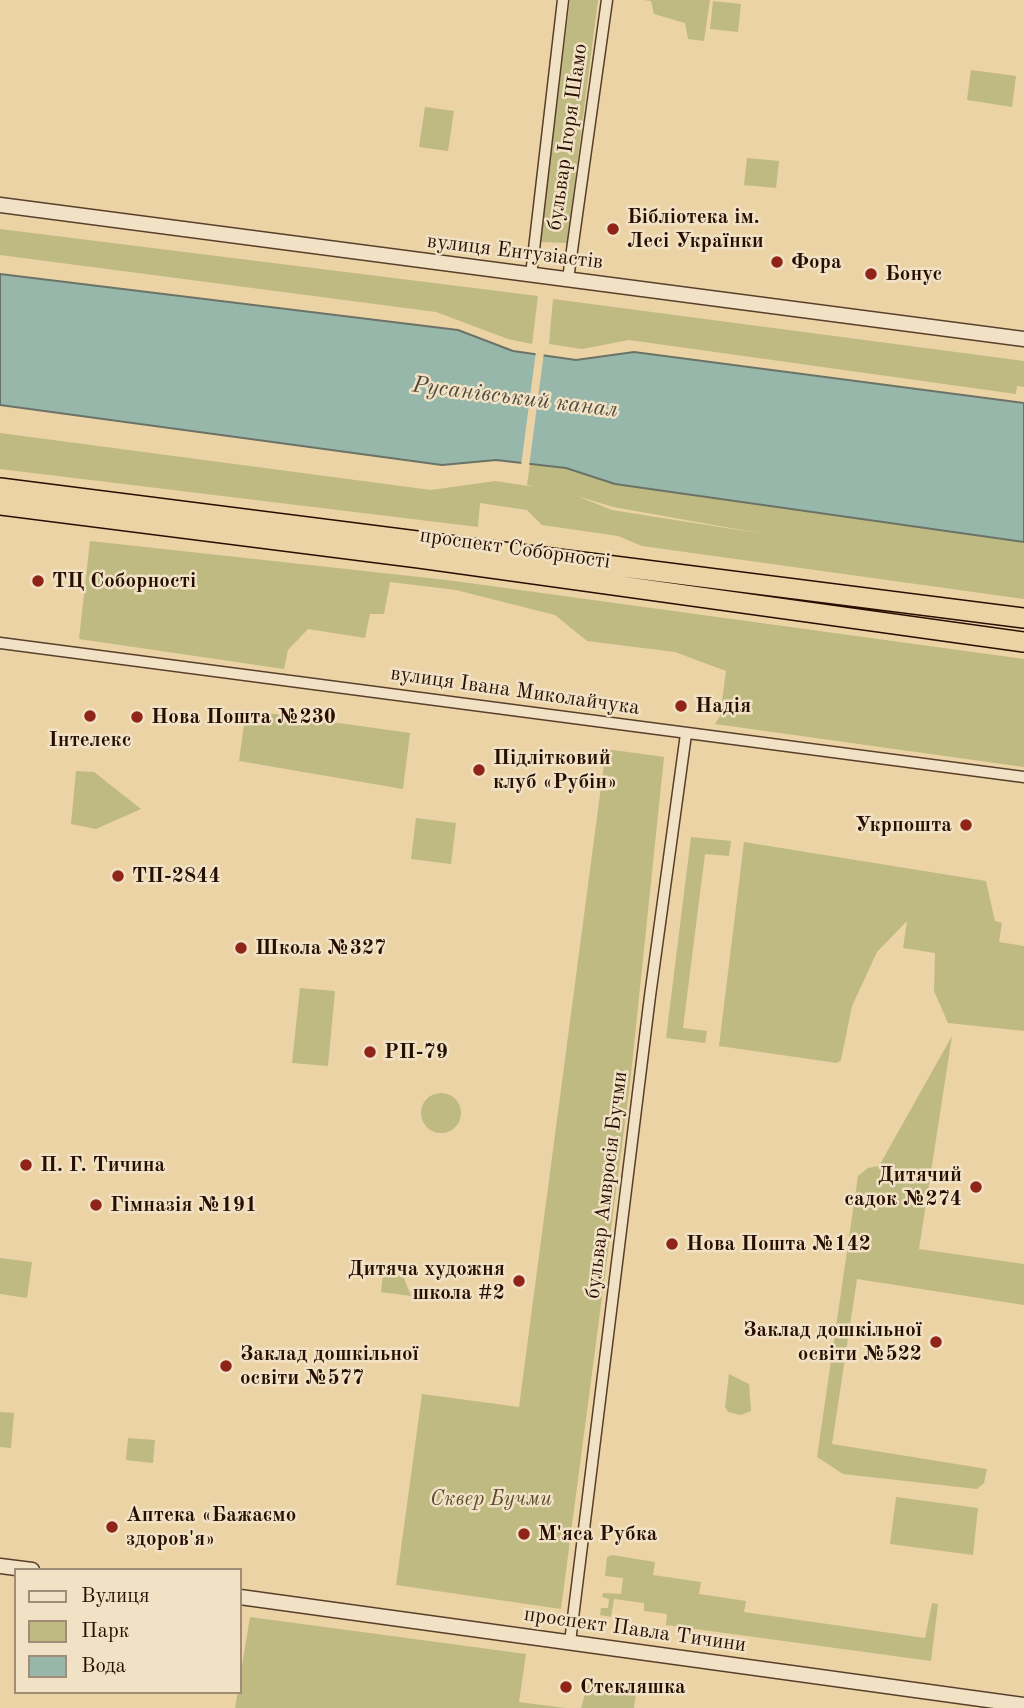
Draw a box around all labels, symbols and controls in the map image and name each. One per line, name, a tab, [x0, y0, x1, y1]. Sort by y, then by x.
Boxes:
street label: бульвар Ігоря Шамо	[542, 42, 594, 232]
place label: Бібліотека ім. Лесі Українки	[627, 204, 764, 254]
marker: Бібліотека ім. Лесі Українки	[605, 221, 621, 237]
street label: вулиця Ентузіастів	[426, 229, 604, 275]
place label: Фора	[791, 249, 842, 275]
marker: Фора	[769, 254, 785, 270]
place label: Бонус	[885, 261, 942, 287]
marker: Бонус	[863, 266, 879, 282]
water label: Русанівський канал	[410, 372, 620, 424]
street label: проспект Соборності	[418, 523, 612, 575]
place label: ТЦ Соборності	[52, 568, 196, 594]
marker: ТЦ Соборності	[30, 573, 46, 589]
street label: вулиця Івана Миколайчука	[389, 661, 641, 721]
place label: Надія	[695, 693, 751, 719]
marker: Надія	[673, 698, 689, 714]
place label: Нова Пошта №230	[151, 704, 336, 730]
marker: Інтелекс	[82, 708, 98, 724]
marker: Нова Пошта №230	[129, 709, 145, 725]
place label: Інтелекс	[49, 727, 131, 753]
place label: Підлітковий клуб «Рубін»	[493, 745, 617, 795]
marker: Підлітковий клуб «Рубін»	[471, 762, 487, 778]
place label: Укрпошта	[855, 812, 952, 838]
marker: Укрпошта	[958, 817, 974, 833]
place label: ТП-2844	[132, 863, 221, 889]
marker: ТП-2844	[110, 868, 126, 884]
place label: Школа №327	[255, 935, 386, 961]
marker: Школа №327	[233, 940, 249, 956]
place label: РП-79	[384, 1039, 448, 1065]
marker: РП-79	[362, 1044, 378, 1060]
street label: бульвар Амвросія Бучми	[581, 1070, 633, 1300]
place label: П. Г. Тичина	[40, 1152, 165, 1178]
marker: П. Г. Тичина	[18, 1157, 34, 1173]
place label: Дитячий садок №274	[844, 1162, 962, 1212]
marker: Дитячий садок №274	[968, 1179, 984, 1195]
place label: Гімназія №191	[110, 1192, 257, 1218]
marker: Гімназія №191	[88, 1197, 104, 1213]
place label: Нова Пошта №142	[686, 1231, 871, 1257]
marker: Нова Пошта №142	[664, 1236, 680, 1252]
place label: Дитяча художня школа #2	[348, 1256, 505, 1306]
marker: Дитяча художня школа #2	[511, 1273, 527, 1289]
place label: Заклад дошкільної освіти №522	[743, 1317, 922, 1367]
marker: Заклад дошкільної освіти №522	[928, 1334, 944, 1350]
place label: Заклад дошкільної освіти №577	[240, 1341, 419, 1391]
marker: Заклад дошкільної освіти №577	[218, 1358, 234, 1374]
park label: Сквер Бучми	[430, 1486, 552, 1512]
place label: Аптека «Бажаємо здоров'я»	[126, 1502, 296, 1552]
marker: Аптека «Бажаємо здоров'я»	[104, 1519, 120, 1535]
place label: М'яса Рубка	[538, 1521, 657, 1547]
marker: М'яса Рубка	[516, 1526, 532, 1542]
legend	[14, 1568, 242, 1694]
text: Вулиця	[81, 1586, 150, 1607]
street label: проспект Павла Тичини	[522, 1602, 748, 1658]
text: Парк	[81, 1621, 129, 1642]
text: Вода	[81, 1656, 126, 1677]
place label: Стекляшка	[580, 1674, 686, 1700]
marker: Стекляшка	[558, 1679, 574, 1695]

